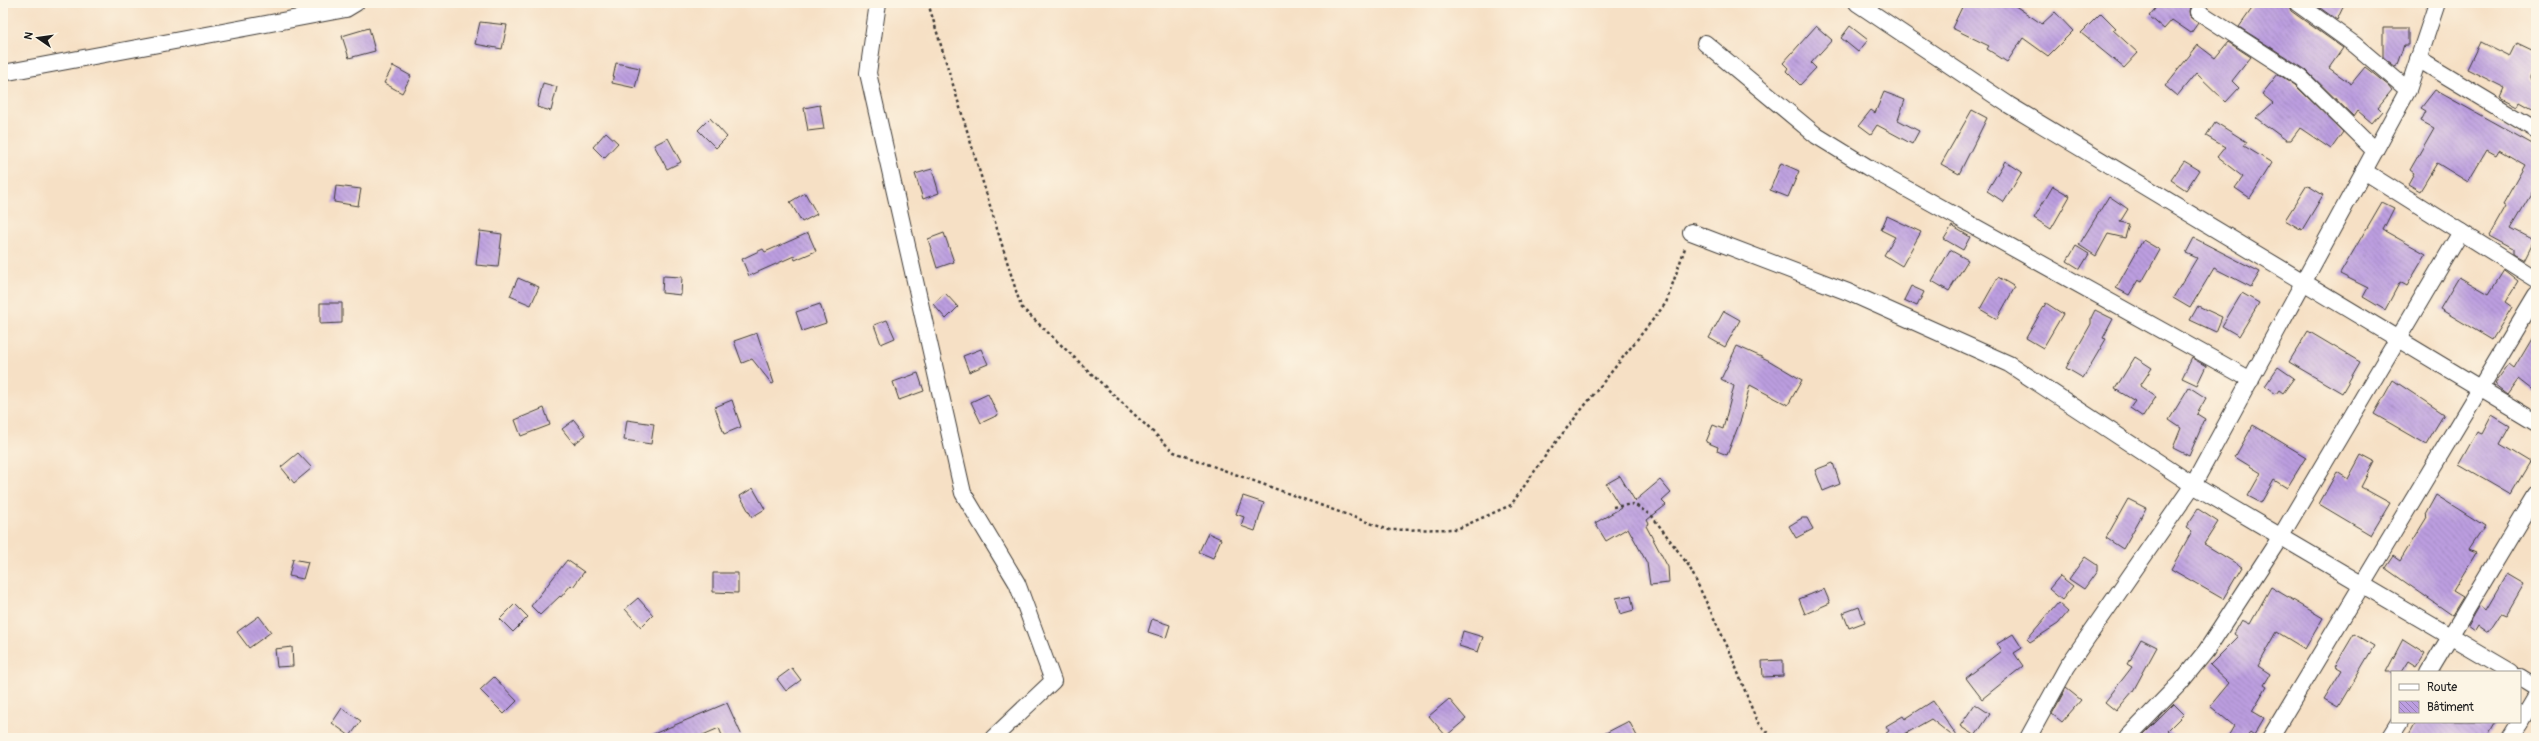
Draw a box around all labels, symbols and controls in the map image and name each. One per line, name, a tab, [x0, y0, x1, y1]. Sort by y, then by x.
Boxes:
north arrow	[18, 18, 58, 58]
text: N	[22, 30, 36, 41]
legend	[2391, 671, 2521, 723]
text: Route	[2427, 680, 2457, 695]
text: Bâtiment	[2427, 700, 2474, 715]

